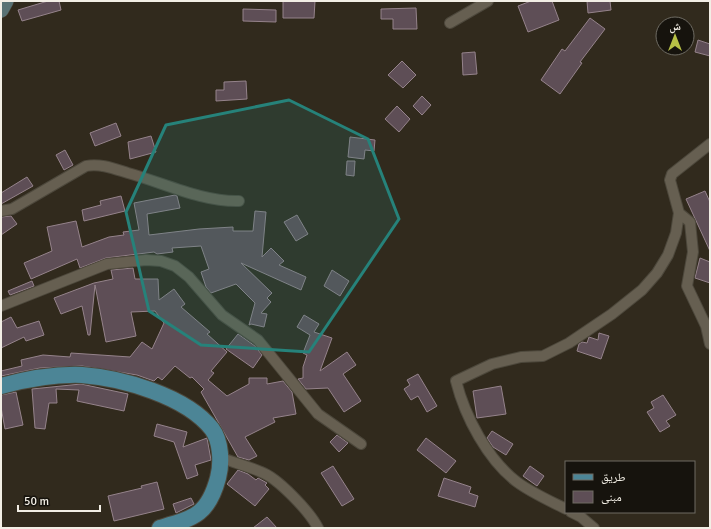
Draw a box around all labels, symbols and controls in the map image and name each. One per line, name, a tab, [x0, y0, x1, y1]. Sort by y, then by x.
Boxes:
north arrow	[655, 16, 695, 56]
text: ش	[669, 20, 681, 34]
legend	[565, 461, 695, 513]
text: طريق	[601, 470, 626, 485]
scale bar	[18, 487, 100, 513]
text: مبنى	[601, 490, 622, 505]
text: 50 m	[24, 494, 49, 509]

